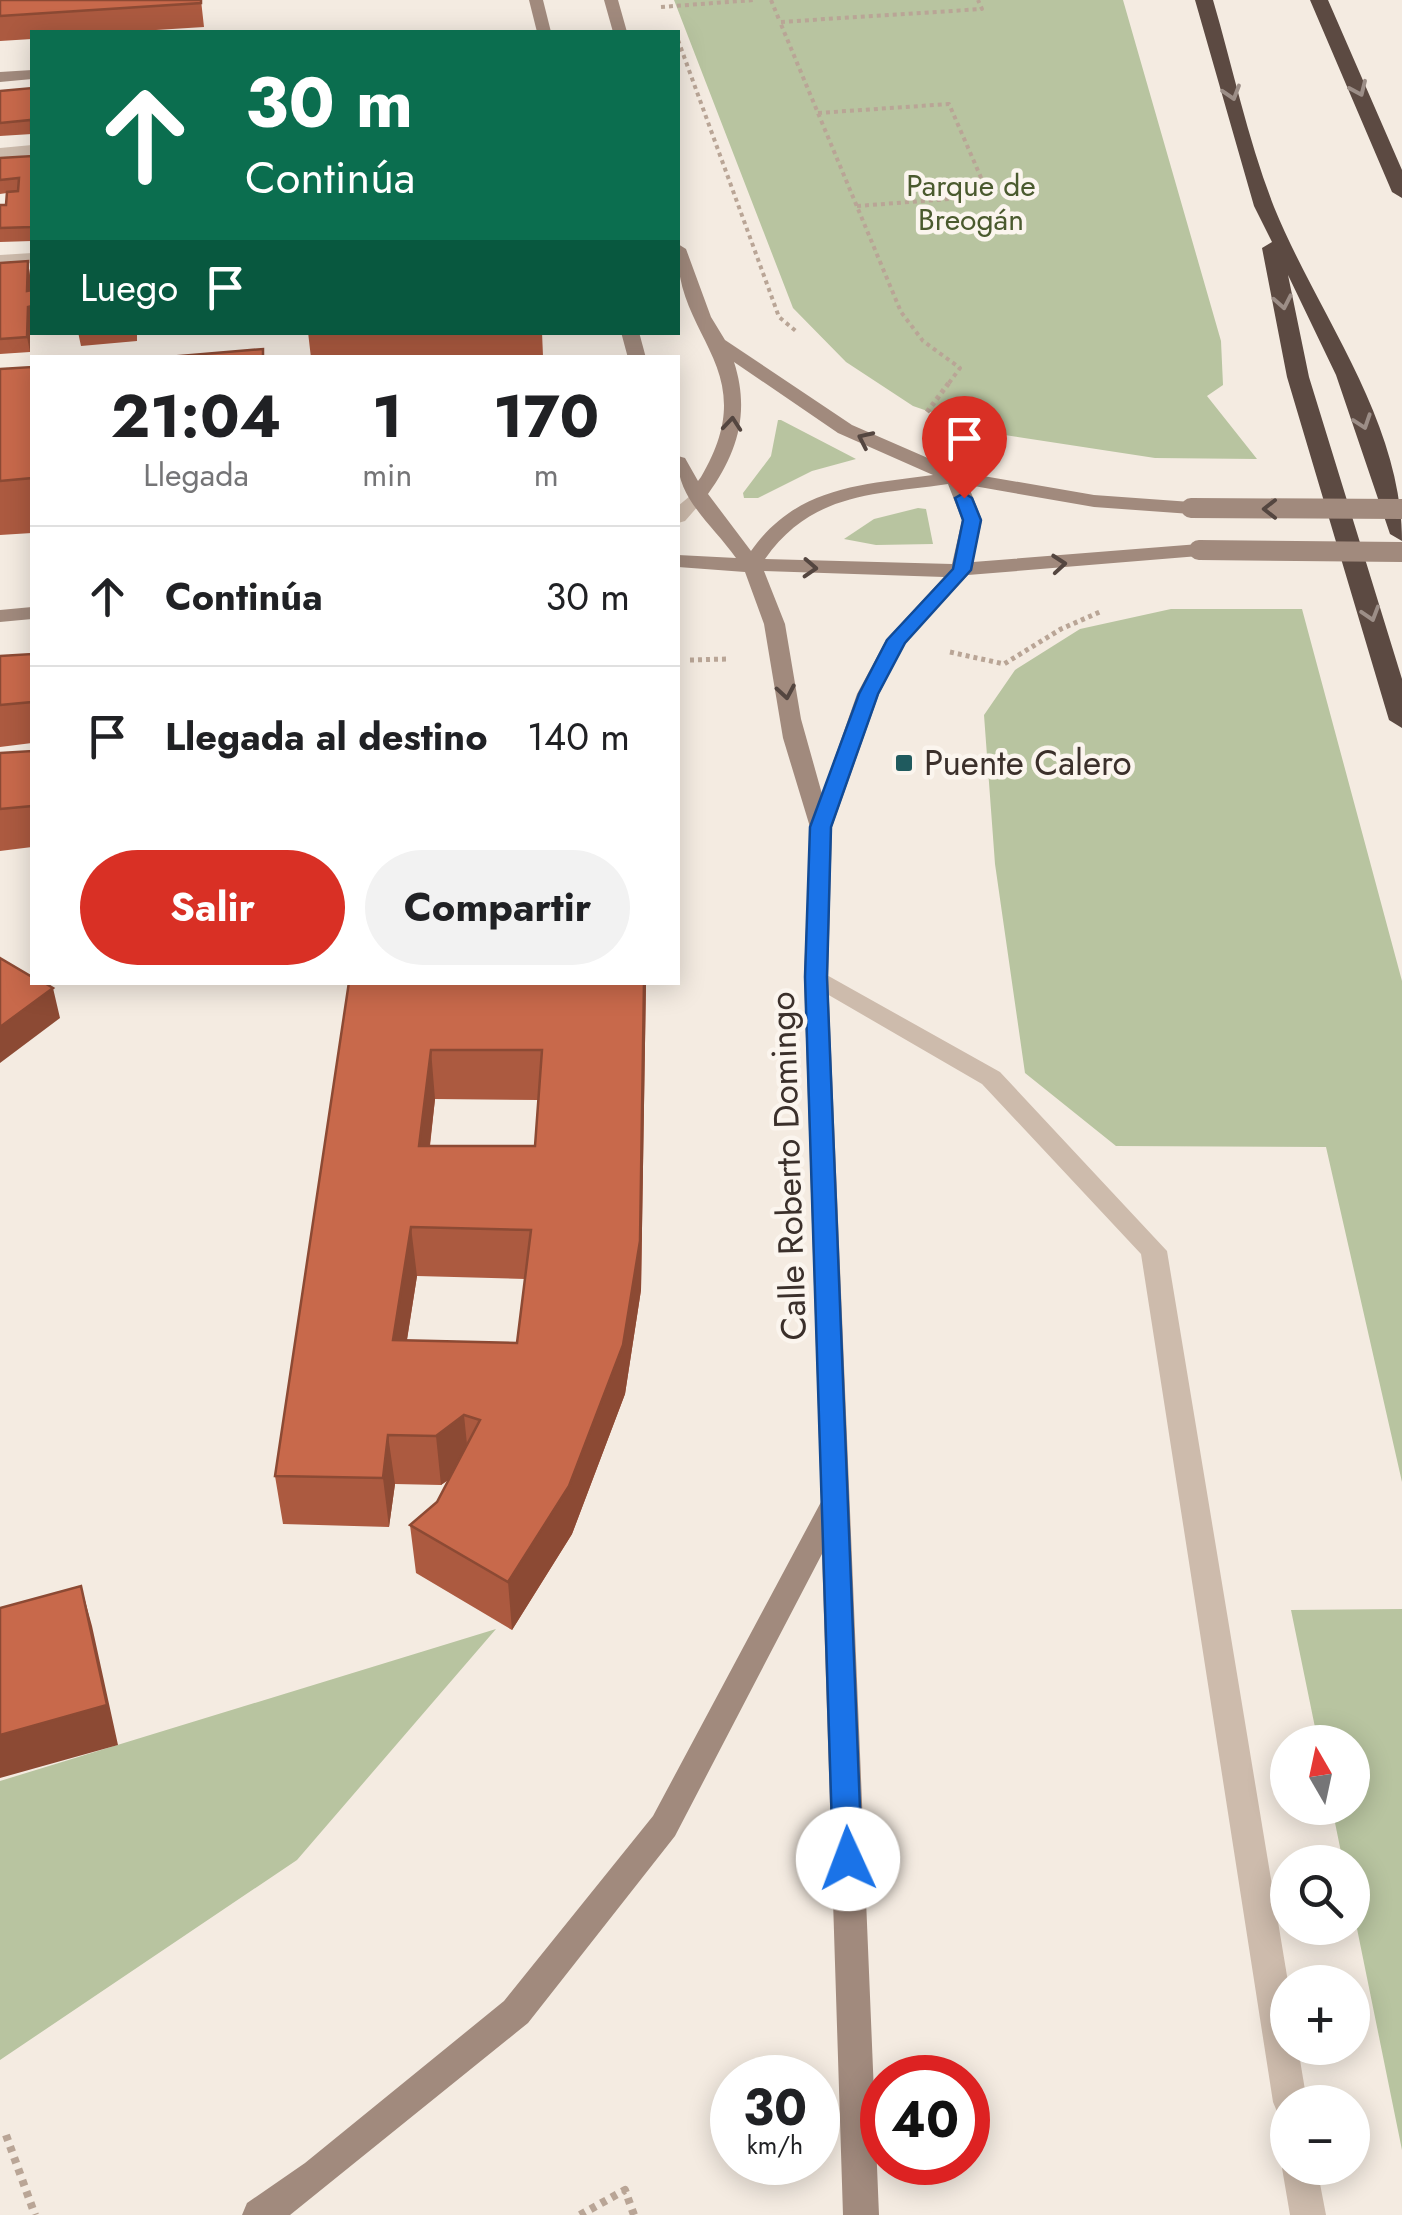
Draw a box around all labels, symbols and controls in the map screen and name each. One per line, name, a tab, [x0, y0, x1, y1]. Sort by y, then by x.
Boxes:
text: 30 m	[245, 52, 413, 153]
icon: ahead	[80, 70, 210, 200]
one-way arrow	[1347, 79, 1367, 97]
one-way arrow	[1221, 84, 1241, 101]
text: Continúa	[245, 145, 415, 210]
park label: Parque de Breogán	[906, 164, 1036, 241]
text: Luego	[80, 260, 178, 315]
icon: arrive	[198, 260, 253, 315]
one-way arrow	[1272, 293, 1293, 310]
text: 21:04	[111, 373, 281, 460]
text: 1	[372, 373, 402, 460]
text: 170	[493, 373, 599, 460]
pin	[922, 396, 1007, 499]
icon: arrive	[937, 411, 992, 466]
one-way arrow	[1351, 412, 1372, 429]
one-way arrow	[721, 416, 743, 432]
one-way arrow	[857, 431, 875, 451]
text: Llegada	[143, 452, 249, 498]
text: min	[362, 452, 412, 498]
text: m	[534, 452, 559, 498]
one-way arrow	[1261, 498, 1277, 519]
one-way arrow	[1051, 554, 1067, 575]
one-way arrow	[802, 558, 818, 579]
icon: ahead	[80, 569, 135, 624]
text: Continúa	[165, 569, 323, 624]
text: 30 m	[545, 569, 630, 624]
one-way arrow	[1359, 605, 1380, 622]
one-way arrow	[775, 684, 796, 700]
icon: arrive	[80, 709, 135, 764]
text: Llegada al destino	[165, 709, 488, 764]
text: 140 m	[527, 709, 630, 764]
place label: Puente Calero	[924, 738, 1132, 788]
marker: Puente Calero	[893, 752, 915, 774]
button: Salir	[80, 850, 345, 965]
button: Compartir	[365, 850, 630, 965]
street label: Calle Roberto Domingo	[757, 991, 819, 1341]
north arrow	[1270, 1725, 1370, 1825]
map controls	[1270, 1725, 1370, 2185]
position arrow	[796, 1807, 900, 1911]
button: search	[1270, 1845, 1370, 1945]
button: +	[1270, 1965, 1370, 2065]
speed limit sign: 40	[860, 2055, 990, 2185]
text: 30	[743, 2071, 807, 2144]
button: −	[1270, 2085, 1370, 2185]
text: km/h	[747, 2127, 803, 2163]

